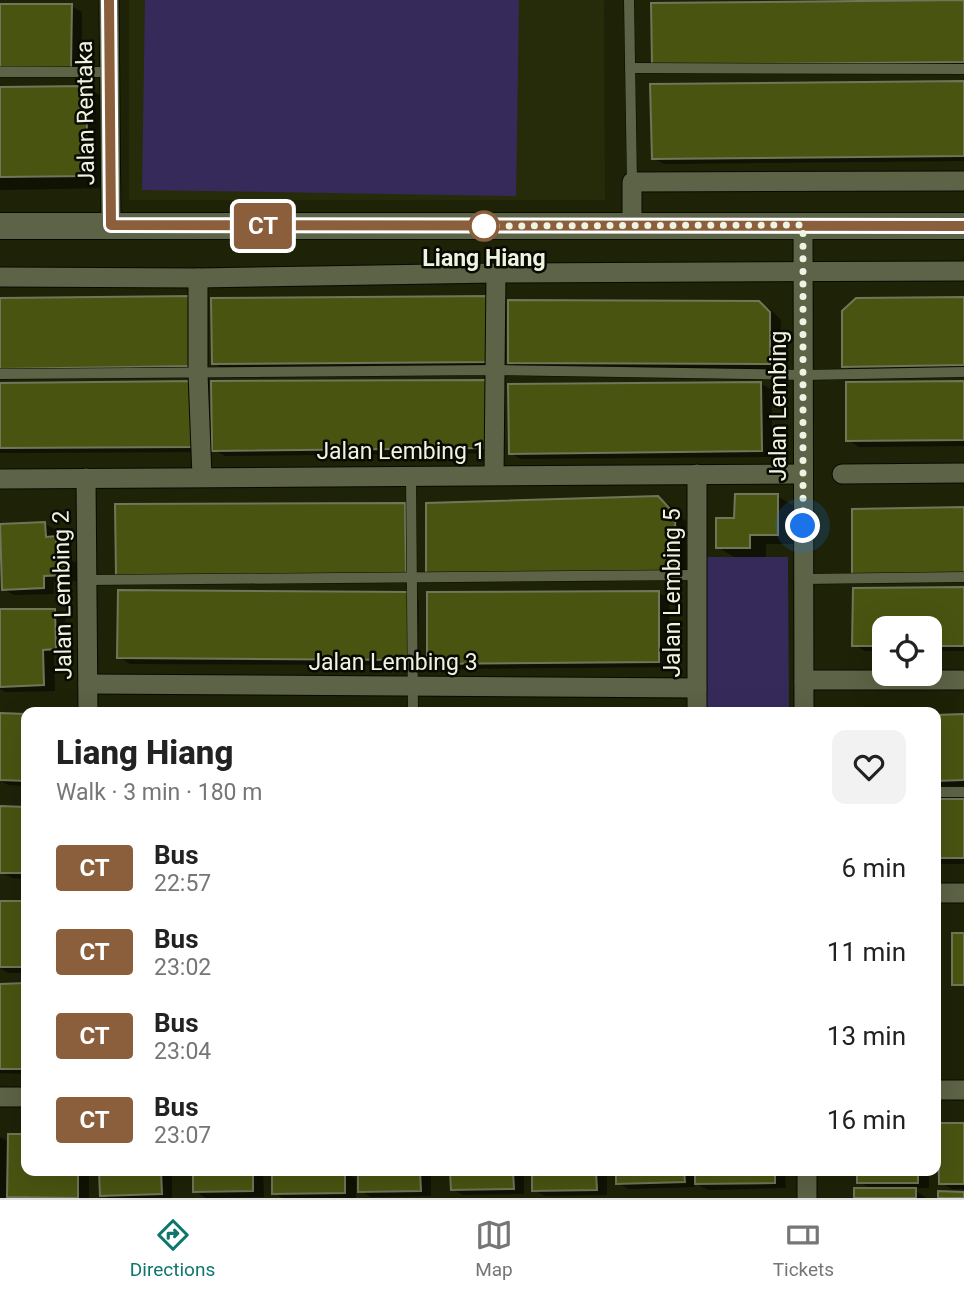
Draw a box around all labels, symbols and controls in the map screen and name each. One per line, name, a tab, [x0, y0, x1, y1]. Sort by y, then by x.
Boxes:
street label: Jalan Rentaka	[71, 40, 100, 186]
line badge: CT	[232, 203, 294, 249]
marker: Liang Hiang	[469, 211, 499, 241]
text: CT	[248, 212, 278, 240]
place label: Liang Hiang	[422, 245, 546, 272]
street label: Jalan Lembing	[765, 331, 792, 481]
street label: Jalan Lembing 1	[316, 438, 486, 465]
street label: Jalan Lembing 5	[659, 508, 686, 678]
your location	[785, 508, 820, 543]
street label: Jalan Lembing 2	[48, 510, 77, 680]
map controls	[872, 616, 942, 686]
button: locate	[872, 616, 942, 686]
street label: Jalan Lembing 3	[308, 649, 478, 676]
button: heart	[832, 730, 906, 804]
text: Liang Hiang	[56, 733, 233, 772]
text: Walk · 3 min · 180 m	[56, 779, 262, 806]
text: Bus	[154, 840, 199, 870]
text: 6 min	[841, 853, 906, 883]
text: CT	[79, 854, 110, 882]
text: 22:57	[154, 870, 211, 897]
text: Bus	[154, 924, 199, 954]
text: 11 min	[827, 937, 906, 967]
text: CT	[79, 938, 110, 966]
text: 23:02	[154, 954, 211, 981]
text: Bus	[154, 1008, 199, 1038]
text: 13 min	[827, 1021, 906, 1051]
text: CT	[79, 1022, 110, 1050]
text: 23:04	[154, 1038, 211, 1065]
text: Bus	[154, 1092, 199, 1122]
text: 16 min	[827, 1105, 906, 1135]
text: CT	[79, 1106, 110, 1134]
text: 23:07	[154, 1122, 211, 1149]
tab: Directions	[130, 1216, 215, 1281]
tab: Map	[475, 1216, 513, 1281]
tab: Tickets	[773, 1216, 834, 1281]

